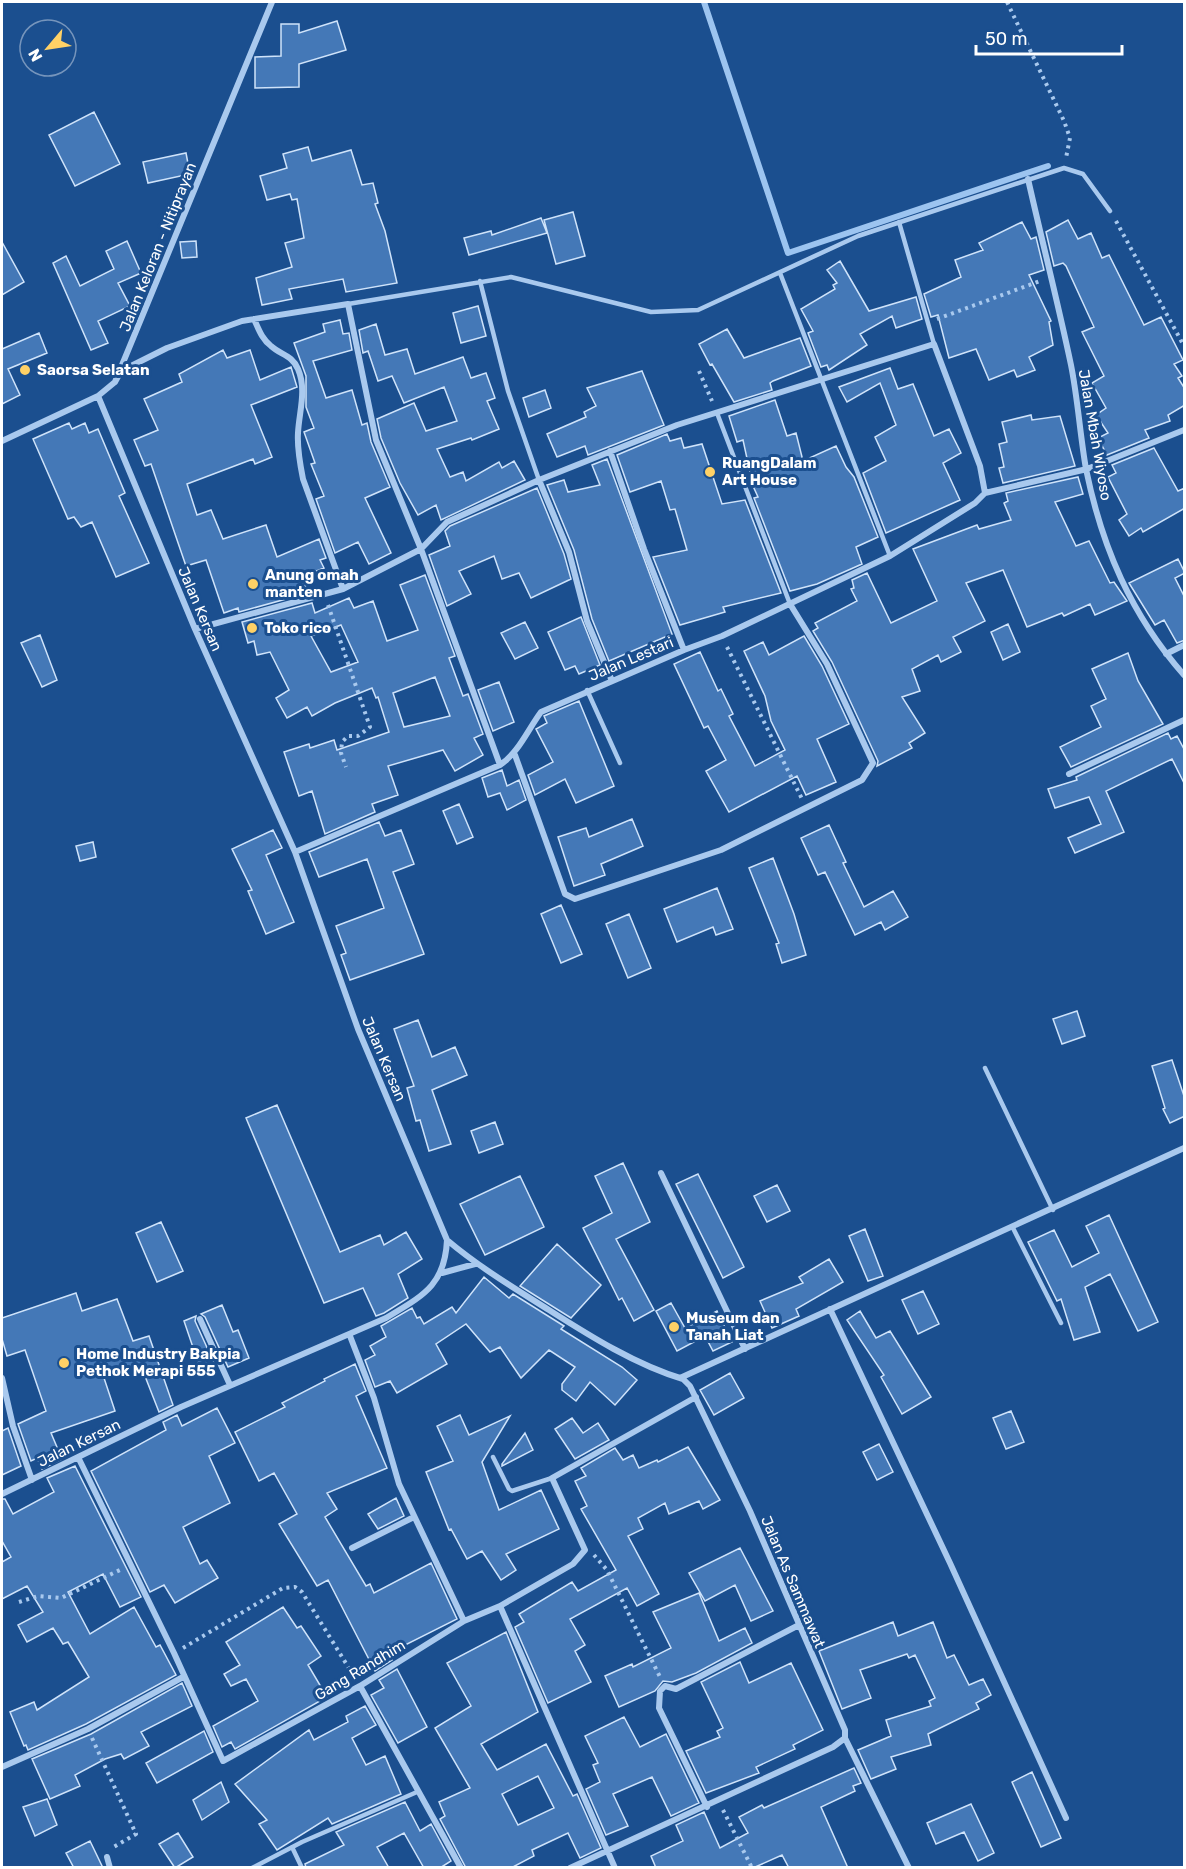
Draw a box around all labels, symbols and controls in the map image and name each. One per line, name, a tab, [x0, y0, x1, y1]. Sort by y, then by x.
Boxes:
north arrow	[18, 18, 78, 78]
scale bar	[976, 18, 1122, 56]
text: 50 m	[985, 28, 1028, 50]
text: N	[24, 45, 46, 65]
street label: Jalan Keloran - Nitiprayan	[116, 160, 200, 334]
place label: Saorsa Selatan	[37, 361, 150, 379]
marker: Saorsa Selatan	[18, 363, 32, 377]
street label: Jalan Mbah Wiyoso	[1075, 368, 1115, 502]
place label: RuangDalam Art House	[722, 454, 816, 489]
marker: RuangDalam Art House	[703, 465, 717, 479]
street label: Jalan Kersan	[174, 564, 226, 654]
place label: Anung omah manten	[265, 566, 359, 601]
marker: Anung omah manten	[246, 577, 260, 591]
place label: Toko rico	[264, 619, 331, 637]
marker: Toko rico	[245, 621, 259, 635]
street label: Jalan Lestari	[586, 633, 676, 685]
street label: Jalan Kersan	[358, 1014, 410, 1104]
place label: Museum dan Tanah Liat	[686, 1309, 780, 1344]
marker: Museum dan Tanah Liat	[667, 1320, 681, 1334]
place label: Home Industry Bakpia Pethok Merapi 555	[76, 1345, 241, 1380]
marker: Home Industry Bakpia Pethok Merapi 555	[57, 1356, 71, 1370]
street label: Jalan Kersan	[35, 1415, 123, 1471]
street label: Jalan As Sammawat	[757, 1513, 829, 1651]
street label: Gang Randhim	[311, 1636, 409, 1704]

